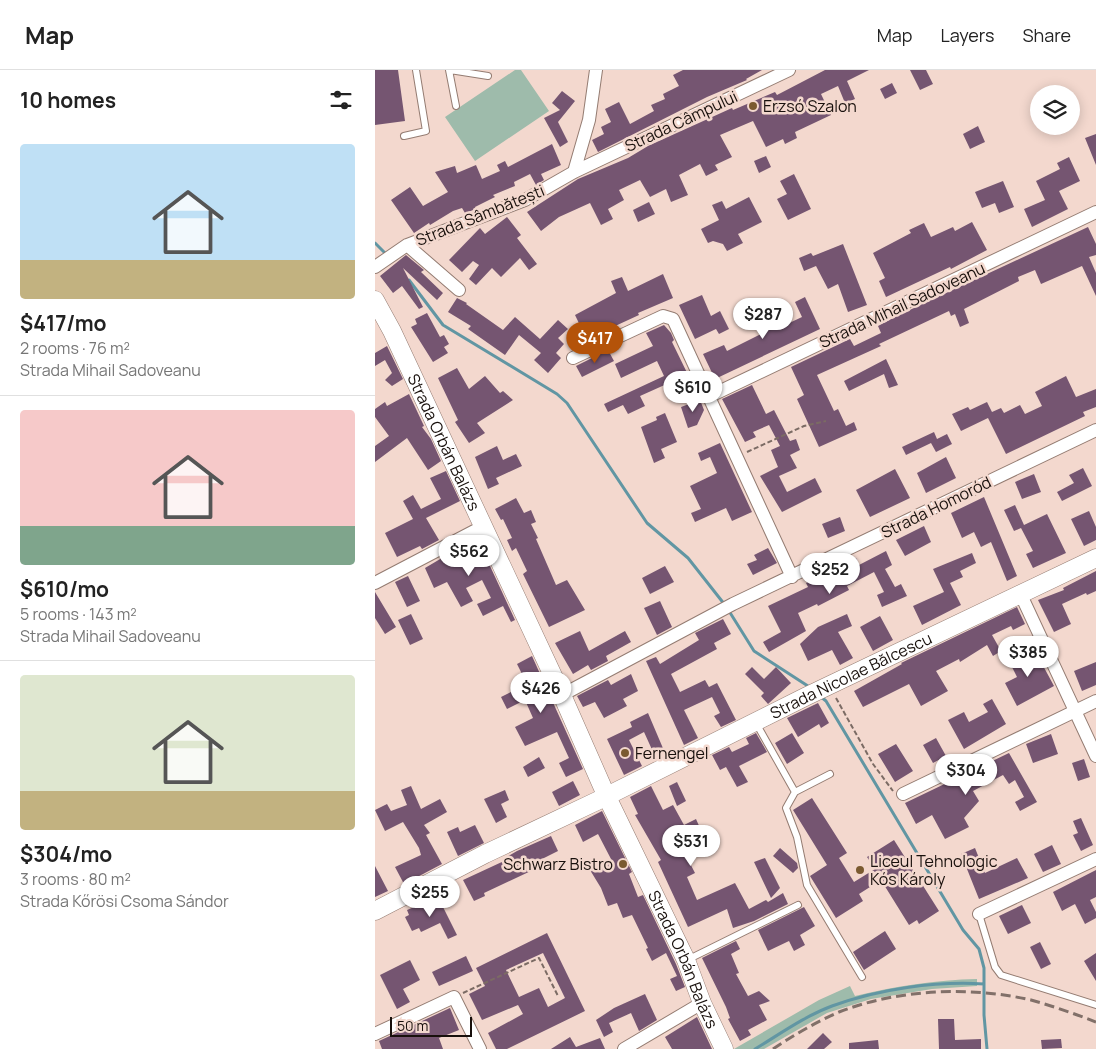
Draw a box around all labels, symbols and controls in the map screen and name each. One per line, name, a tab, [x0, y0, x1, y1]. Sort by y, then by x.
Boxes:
text: Map	[25, 18, 74, 51]
text: Map	[877, 23, 912, 47]
text: Layers	[940, 23, 994, 47]
text: Share	[1022, 23, 1071, 47]
street label: Strada Câmpului	[621, 85, 741, 157]
map controls	[1030, 85, 1080, 135]
button: layers	[1030, 85, 1080, 135]
text: 10 homes	[20, 86, 116, 114]
icon: filters	[327, 86, 355, 114]
place label: Erzsó Szalon	[763, 95, 857, 117]
marker: Erzsó Szalon	[747, 100, 759, 112]
icon: home	[143, 177, 233, 267]
street label: Strada Sâmbătești	[412, 179, 548, 251]
street label: Strada Mihail Sadoveanu	[815, 257, 989, 353]
pin: $287	[733, 298, 793, 340]
text: $287	[744, 303, 782, 325]
text: $417/mo	[20, 309, 107, 337]
pin: $417	[565, 322, 625, 364]
text: $417	[577, 327, 613, 349]
text: 2 rooms · 76 m²	[20, 337, 130, 359]
text: Strada Mihail Sadoveanu	[20, 359, 201, 381]
street label: Strada Orbán Balázs	[402, 370, 485, 514]
pin: $610	[663, 370, 723, 413]
text: $610	[674, 376, 712, 398]
icon: home	[143, 442, 233, 532]
street label: Strada Homoród	[877, 471, 995, 543]
pin: $562	[439, 534, 499, 577]
text: $562	[450, 540, 488, 562]
pin: $252	[800, 552, 860, 595]
text: $252	[811, 558, 849, 580]
text: $610/mo	[20, 575, 109, 603]
text: 5 rooms · 143 m²	[20, 603, 137, 625]
text: Strada Mihail Sadoveanu	[20, 625, 201, 647]
street label: Strada Nicolae Bălcescu	[766, 627, 935, 724]
pin: $385	[998, 636, 1058, 678]
text: $385	[1009, 641, 1047, 663]
pin: $426	[511, 672, 571, 714]
text: $426	[521, 677, 561, 699]
icon: home	[143, 707, 233, 797]
place label: Fernengel	[635, 742, 709, 764]
marker: Fernengel	[619, 747, 631, 759]
pin: $304	[936, 754, 996, 796]
text: $304	[946, 759, 986, 781]
pin: $531	[661, 824, 721, 867]
text: $531	[673, 830, 709, 852]
text: $304/mo	[20, 840, 112, 868]
place label: Liceul Tehnologic Kós Károly	[870, 850, 998, 890]
place label: Schwarz Bistro	[503, 853, 613, 875]
marker: Schwarz Bistro	[617, 858, 629, 870]
marker: Liceul Tehnologic Kós Károly	[854, 864, 866, 876]
text: 3 rooms · 80 m²	[20, 868, 131, 890]
pin: $255	[400, 876, 460, 918]
text: $255	[411, 881, 449, 903]
street label: Strada Orbán Balázs	[643, 887, 724, 1032]
text: Strada Kőrösi Csoma Sándor	[20, 890, 229, 912]
scale bar	[390, 1014, 473, 1037]
text: 50 m	[397, 1016, 428, 1035]

